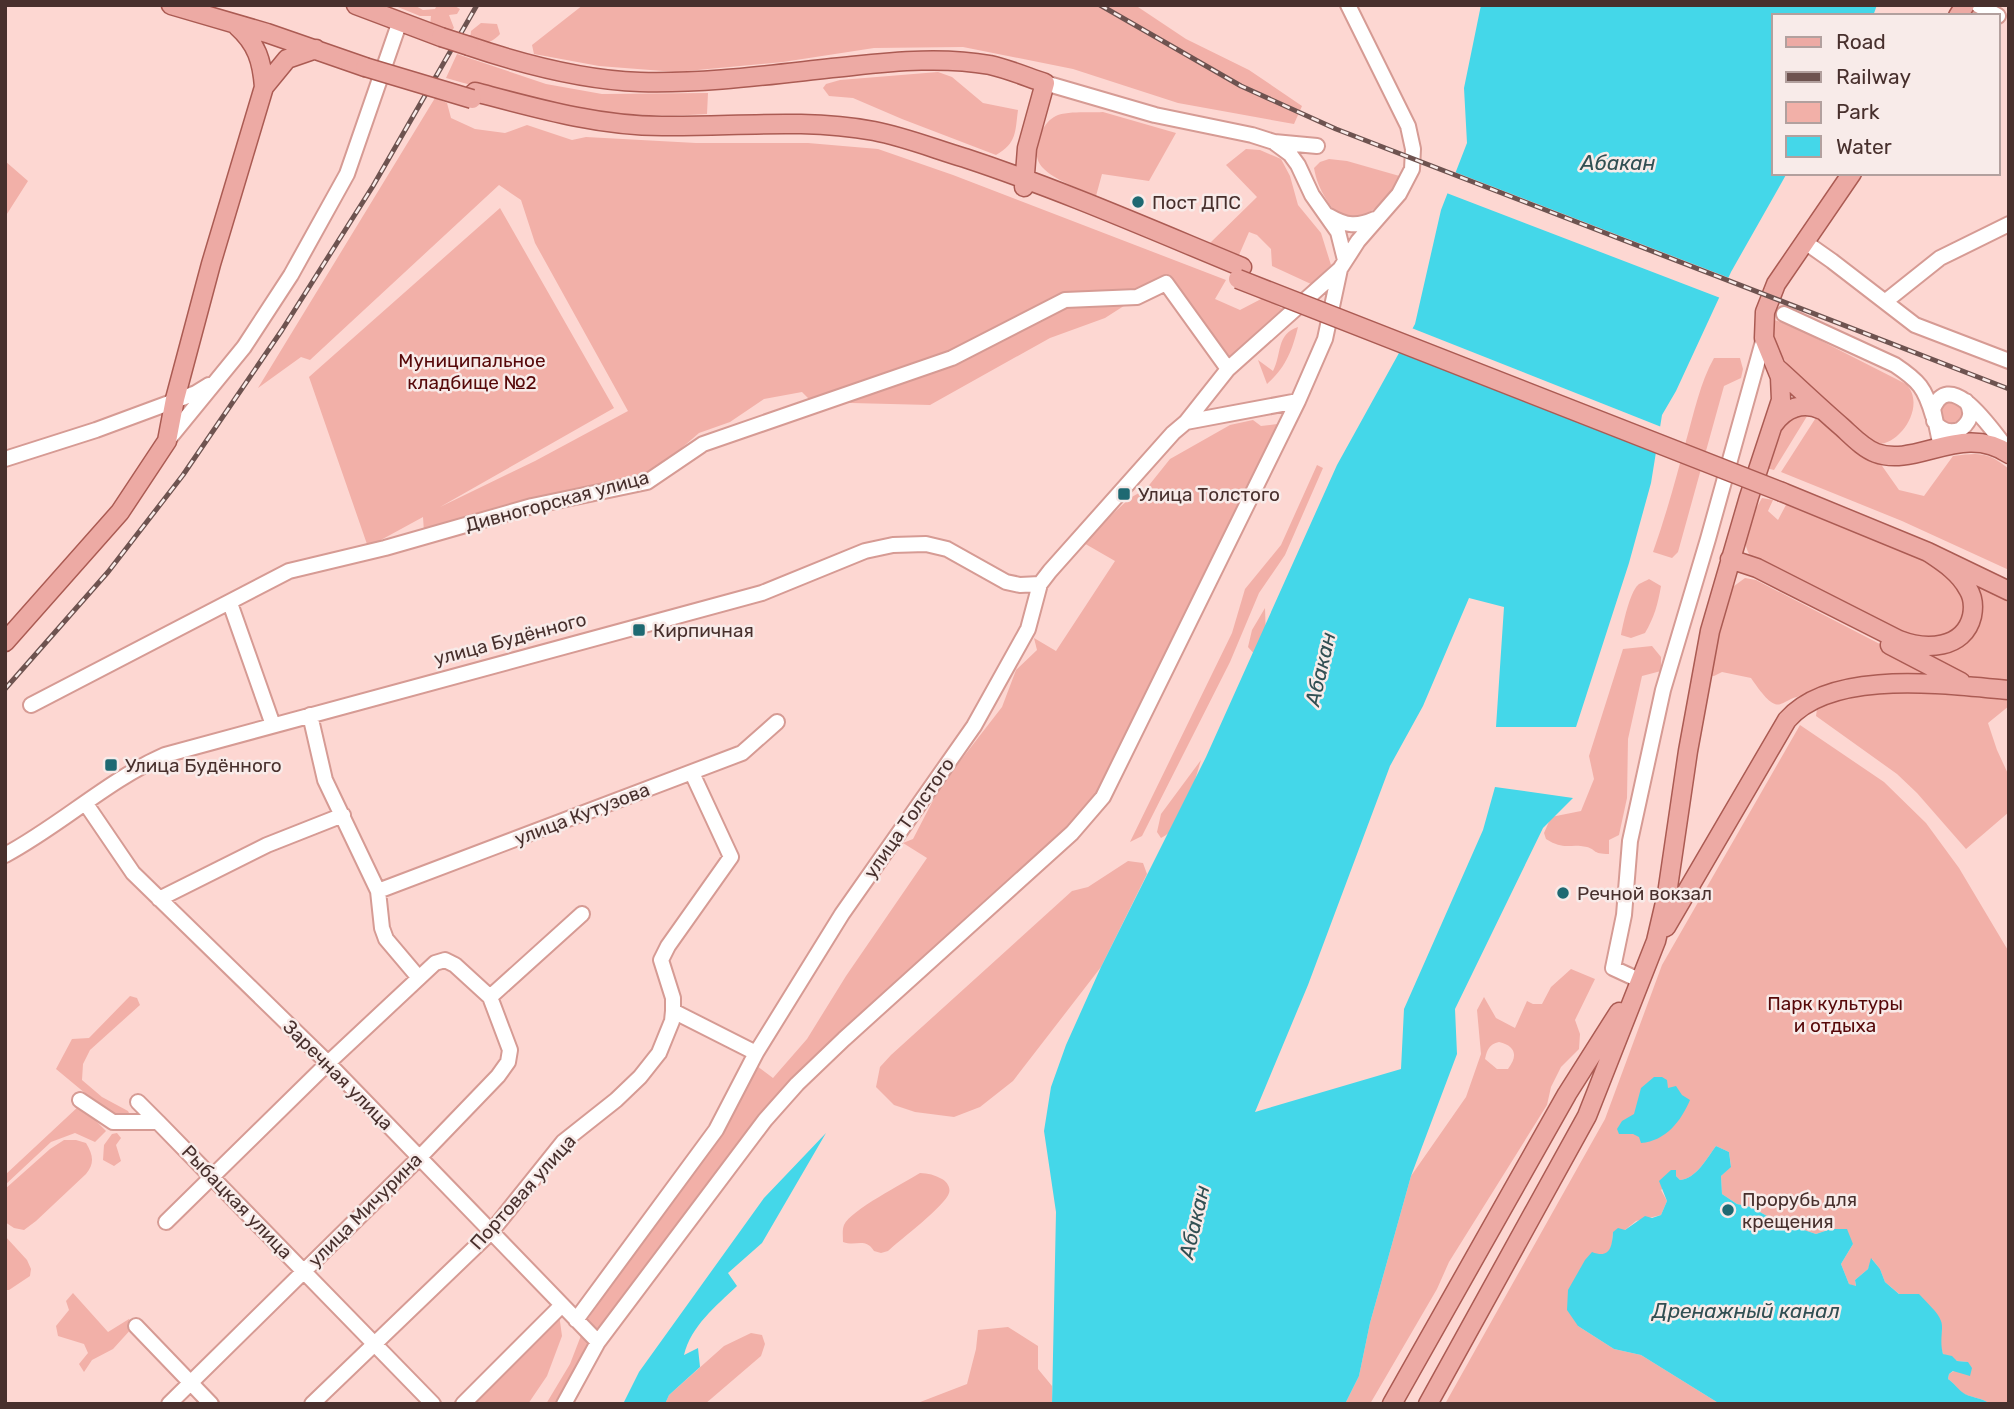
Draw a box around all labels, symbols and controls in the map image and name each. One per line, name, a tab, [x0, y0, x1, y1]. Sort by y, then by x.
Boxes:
legend	[1772, 14, 2000, 175]
text: Road	[1836, 29, 1886, 54]
text: Railway	[1836, 64, 1911, 89]
text: Park	[1836, 99, 1880, 124]
text: Water	[1836, 134, 1892, 159]
water label: Абакан	[1580, 150, 1656, 175]
place label: Пост ДПС	[1152, 191, 1241, 214]
marker: Пост ДПС	[1130, 194, 1146, 210]
park label: Муниципальное кладбище №2	[398, 349, 546, 394]
street label: Дивногорская улица	[463, 465, 651, 537]
place label: Улица Толстого	[1138, 483, 1280, 506]
marker: Улица Толстого	[1116, 486, 1132, 502]
street label: улица Будённого	[431, 608, 589, 670]
place label: Кирпичная	[653, 619, 754, 642]
marker: Кирпичная	[631, 622, 647, 638]
water label: Абакан	[1299, 630, 1341, 709]
street label: улица Толстого	[859, 753, 959, 883]
place label: Улица Будённого	[125, 754, 282, 777]
marker: Улица Будённого	[103, 757, 119, 773]
street label: улица Кутузова	[511, 778, 653, 850]
place label: Речной вокзал	[1577, 882, 1712, 905]
marker: Речной вокзал	[1555, 885, 1571, 901]
park label: Парк культуры и отдыха	[1767, 992, 1903, 1037]
street label: Заречная улица	[278, 1015, 398, 1135]
street label: Портовая улица	[465, 1130, 581, 1254]
street label: Рыбацкая улица	[177, 1140, 297, 1264]
street label: улица Мичурина	[303, 1148, 427, 1272]
water label: Абакан	[1173, 1183, 1215, 1262]
place label: Прорубь для крещения	[1742, 1188, 1857, 1233]
marker: Прорубь для крещения	[1720, 1202, 1736, 1218]
water label: Дренажный канал	[1650, 1298, 1840, 1323]

